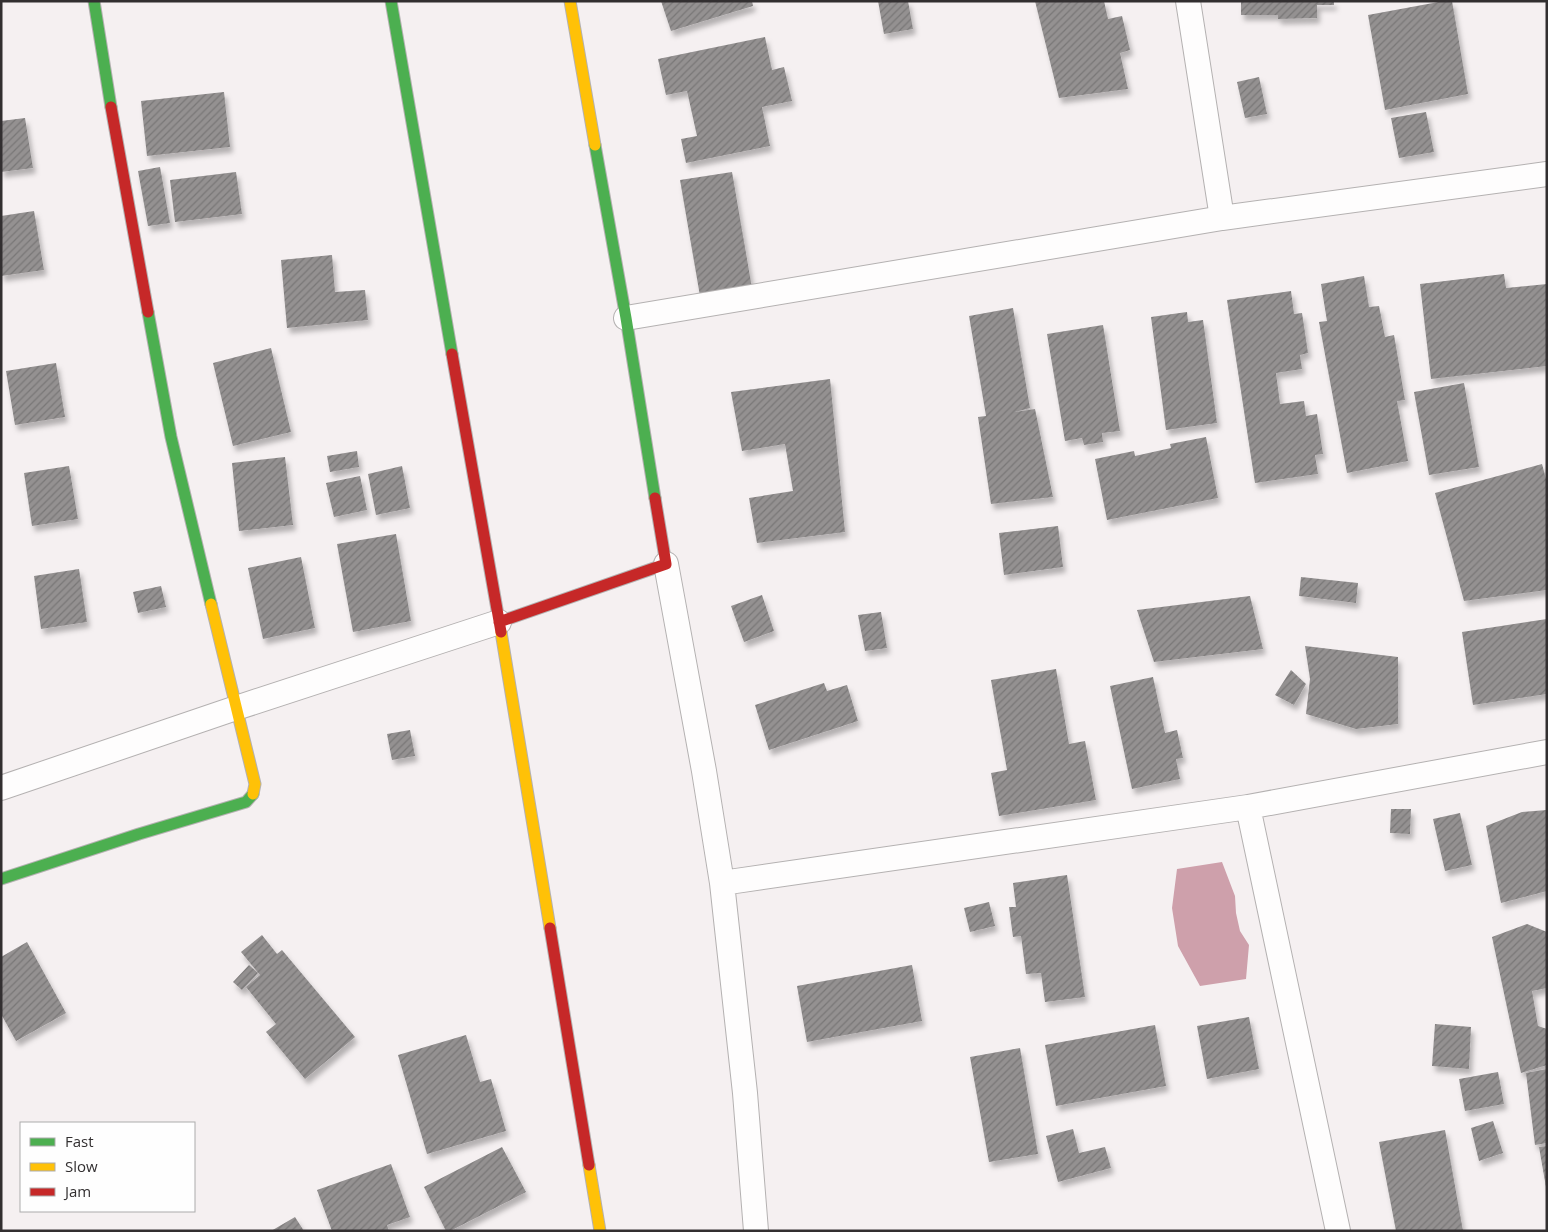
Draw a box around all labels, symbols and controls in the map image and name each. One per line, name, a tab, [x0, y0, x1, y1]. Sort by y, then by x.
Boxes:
legend	[20, 1122, 195, 1212]
text: Fast	[65, 1131, 94, 1151]
text: Slow	[65, 1156, 98, 1176]
text: Jam	[63, 1181, 91, 1201]

